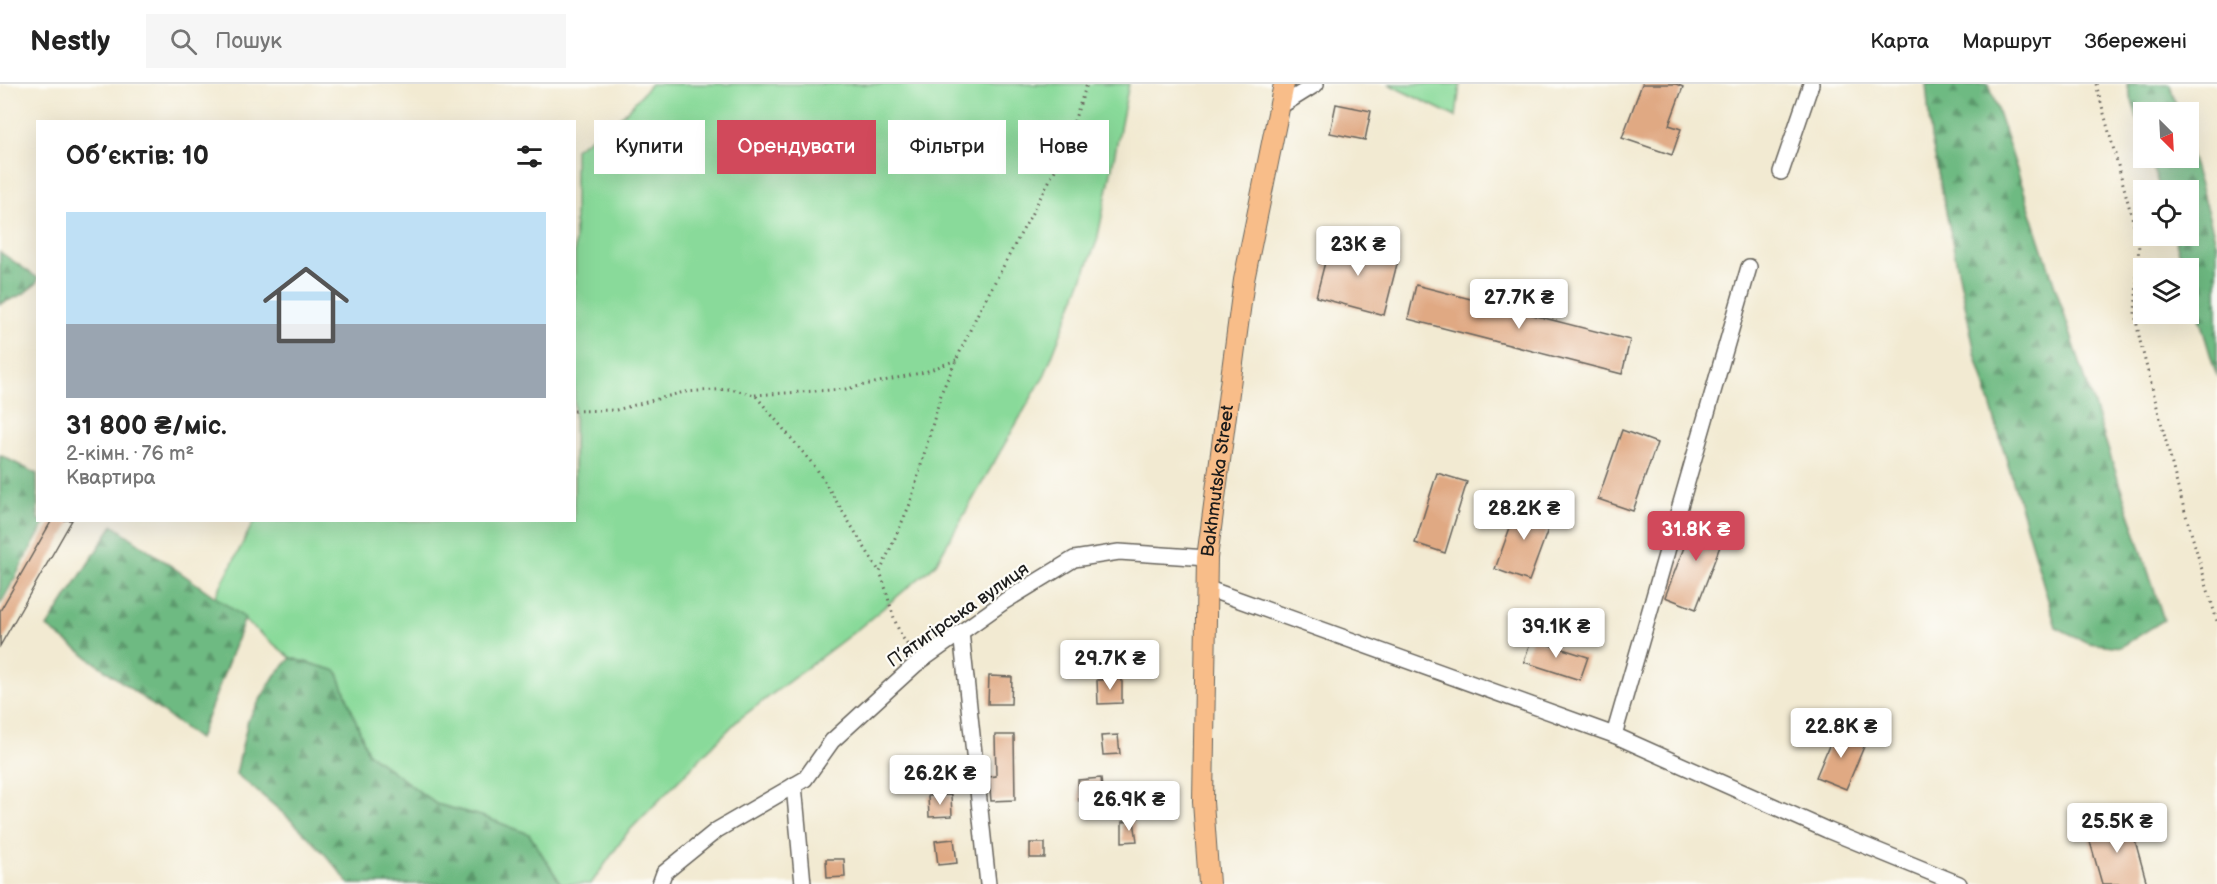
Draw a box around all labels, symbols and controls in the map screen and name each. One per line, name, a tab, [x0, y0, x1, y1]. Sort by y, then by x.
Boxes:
search box	[146, 14, 566, 68]
text: Nestly	[30, 25, 110, 58]
icon: search	[167, 25, 200, 58]
text: Пошук	[215, 28, 282, 55]
text: Карта	[1870, 29, 1929, 54]
text: Маршрут	[1962, 29, 2052, 54]
text: Збережені	[2085, 29, 2187, 54]
north arrow	[2133, 102, 2199, 168]
map controls	[2133, 102, 2199, 324]
chip: Купити	[594, 120, 705, 174]
chip: Орендувати	[717, 120, 876, 174]
chip: Фільтри	[888, 120, 1006, 174]
chip: Нове	[1018, 120, 1109, 174]
icon: filters	[513, 140, 546, 173]
text: Об’єктів: 10	[66, 141, 209, 172]
button: locate	[2133, 180, 2199, 246]
pin: 23K ₴	[1316, 226, 1400, 277]
text: 23K ₴	[1330, 233, 1386, 257]
icon: home	[252, 251, 360, 359]
button: layers	[2133, 258, 2199, 324]
pin: 27.7K ₴	[1464, 279, 1574, 330]
text: 27.7K ₴	[1484, 286, 1554, 310]
street label: Bakhmutska Street	[1197, 403, 1238, 558]
text: 31 800 ₴/міс.	[66, 411, 227, 442]
text: 2-кімн. · 76 m²	[66, 442, 194, 466]
text: Квартира	[66, 466, 156, 490]
pin: 28.2K ₴	[1469, 490, 1579, 541]
text: 28.2K ₴	[1488, 497, 1560, 521]
pin: 31.8K ₴	[1641, 511, 1751, 562]
text: 31.8K ₴	[1662, 518, 1730, 542]
street label: П’ятигірська вулиця	[883, 558, 1033, 672]
pin: 39.1K ₴	[1501, 608, 1611, 659]
text: 39.1K ₴	[1522, 615, 1590, 639]
pin: 29.7K ₴	[1055, 640, 1165, 691]
text: 29.7K ₴	[1074, 647, 1146, 671]
pin: 22.8K ₴	[1786, 708, 1896, 759]
text: 22.8K ₴	[1805, 715, 1877, 739]
pin: 26.2K ₴	[885, 755, 995, 806]
text: 26.2K ₴	[904, 762, 976, 786]
pin: 26.9K ₴	[1074, 781, 1184, 832]
text: 26.9K ₴	[1093, 788, 1165, 812]
pin: 25.5K ₴	[2062, 803, 2172, 854]
text: 25.5K ₴	[2081, 810, 2153, 834]

